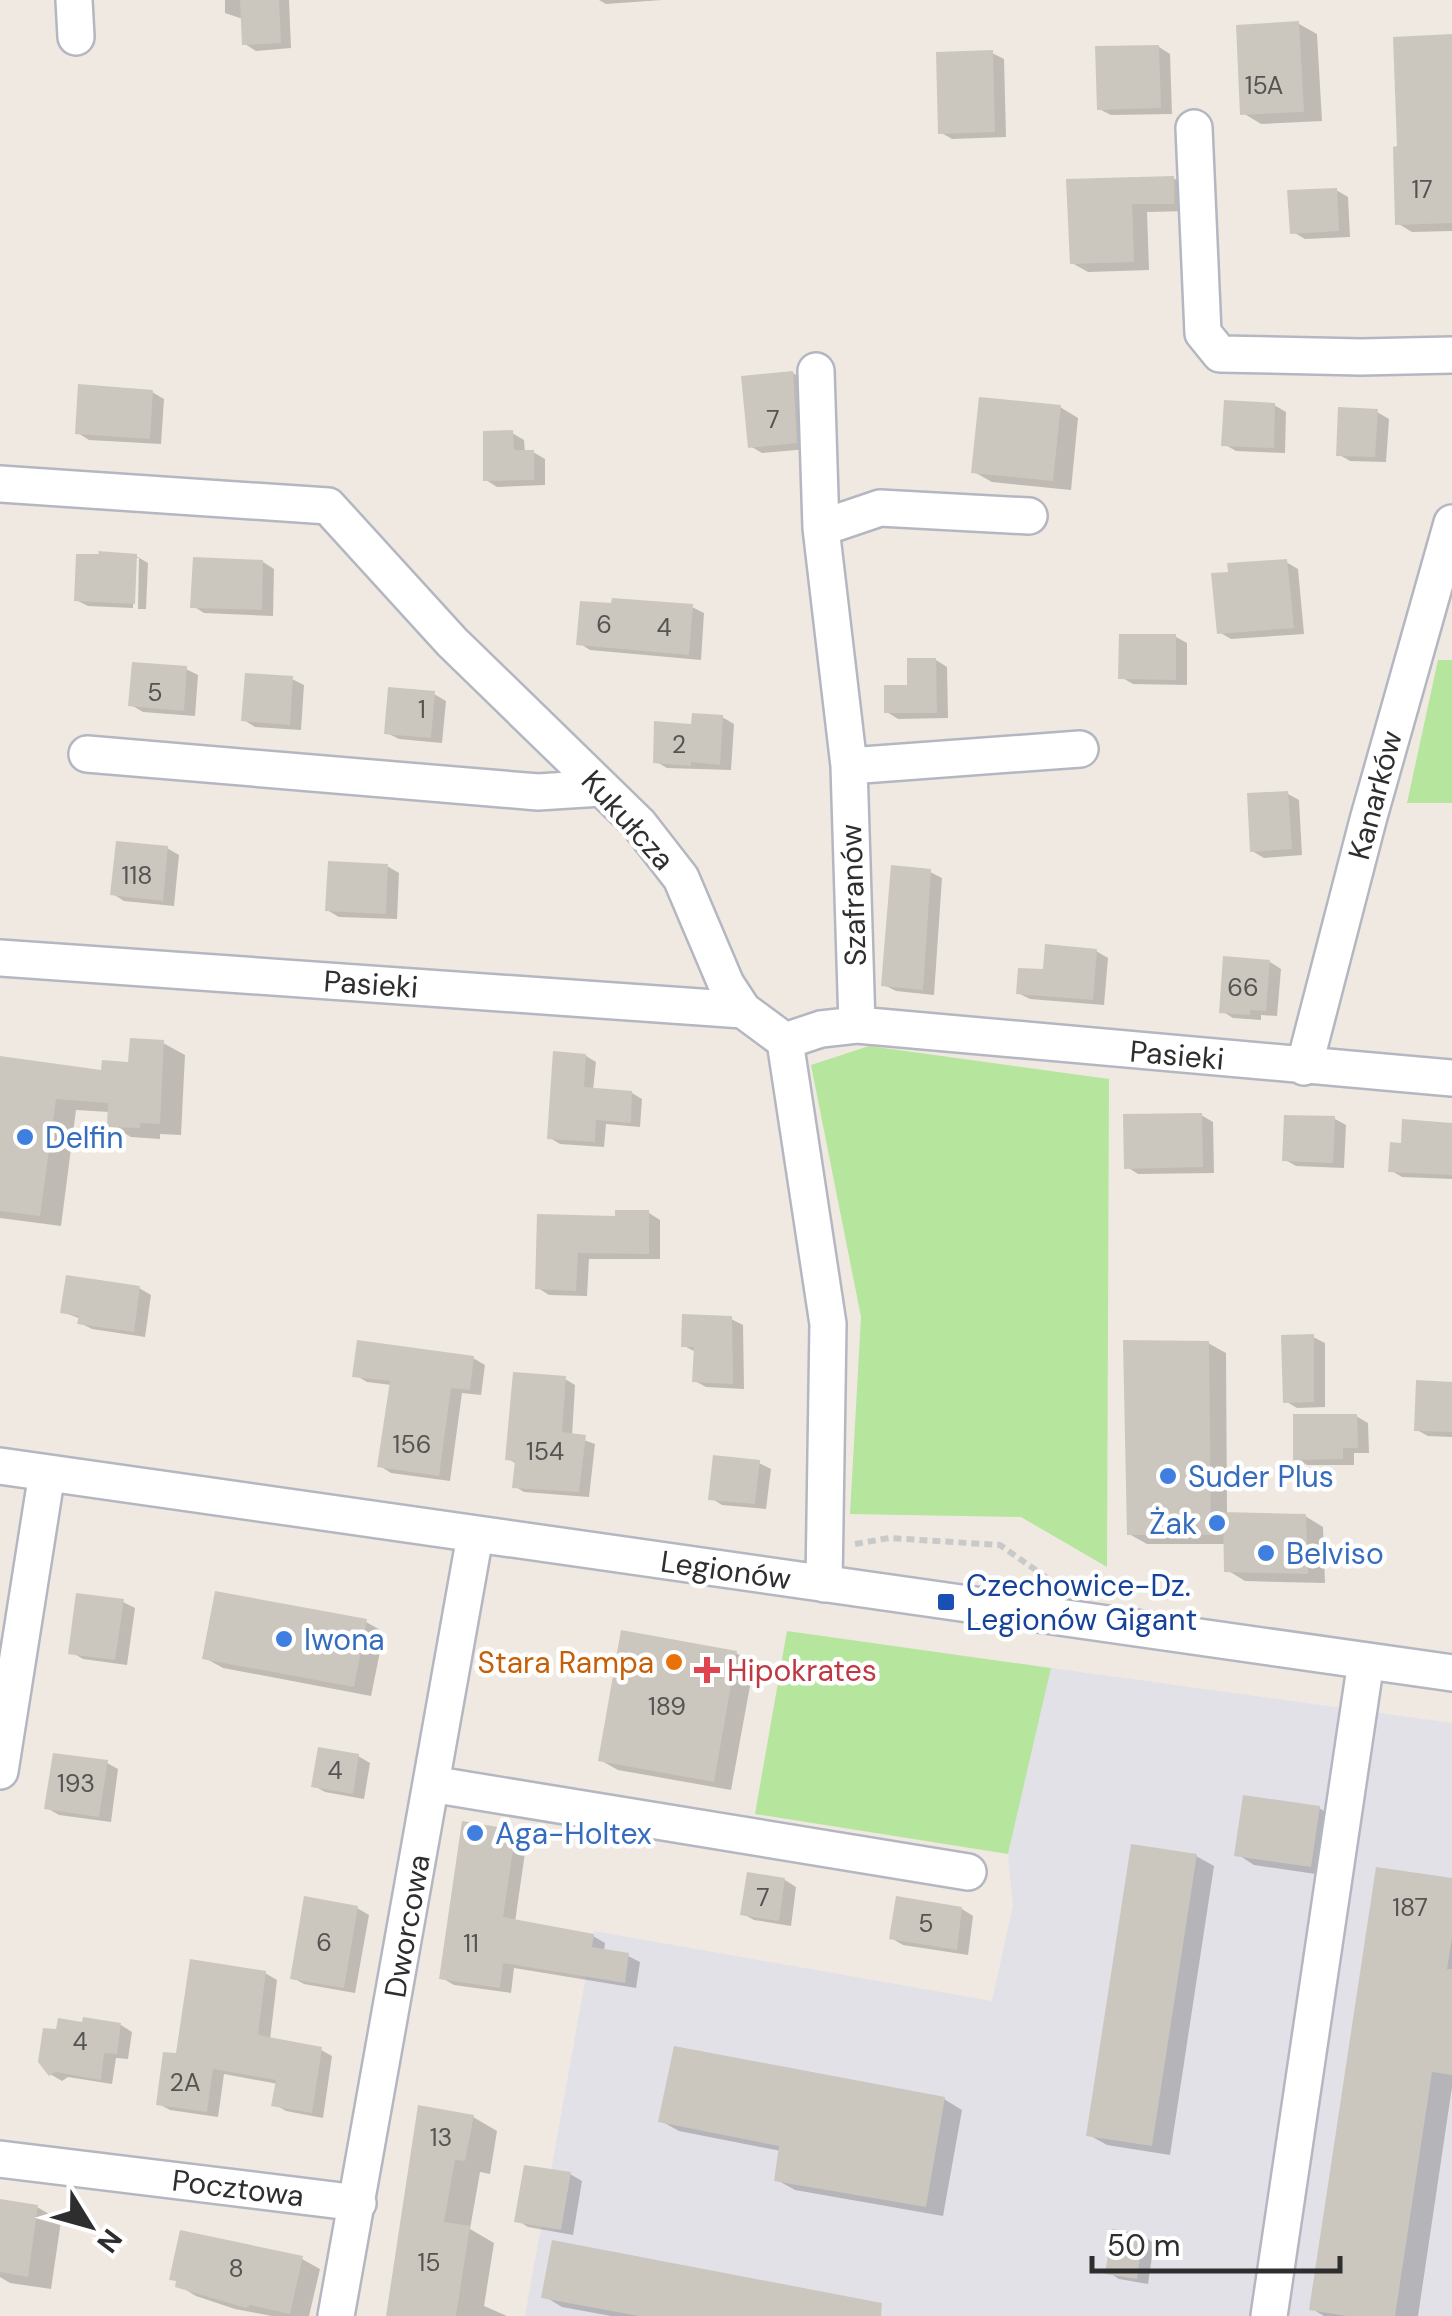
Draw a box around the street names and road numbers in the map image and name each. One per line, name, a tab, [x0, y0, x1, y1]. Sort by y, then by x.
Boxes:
street label: Kanarków	[1339, 726, 1411, 864]
street label: Kukułcza	[573, 762, 683, 878]
street label: Szafranów	[831, 823, 875, 967]
street label: Pasieki	[322, 961, 420, 1007]
street label: Pasieki	[1128, 1031, 1226, 1079]
street label: Legionów	[658, 1542, 794, 1598]
street label: Dworcowa	[375, 1852, 439, 2000]
street label: Pocztowa	[170, 2161, 306, 2215]

